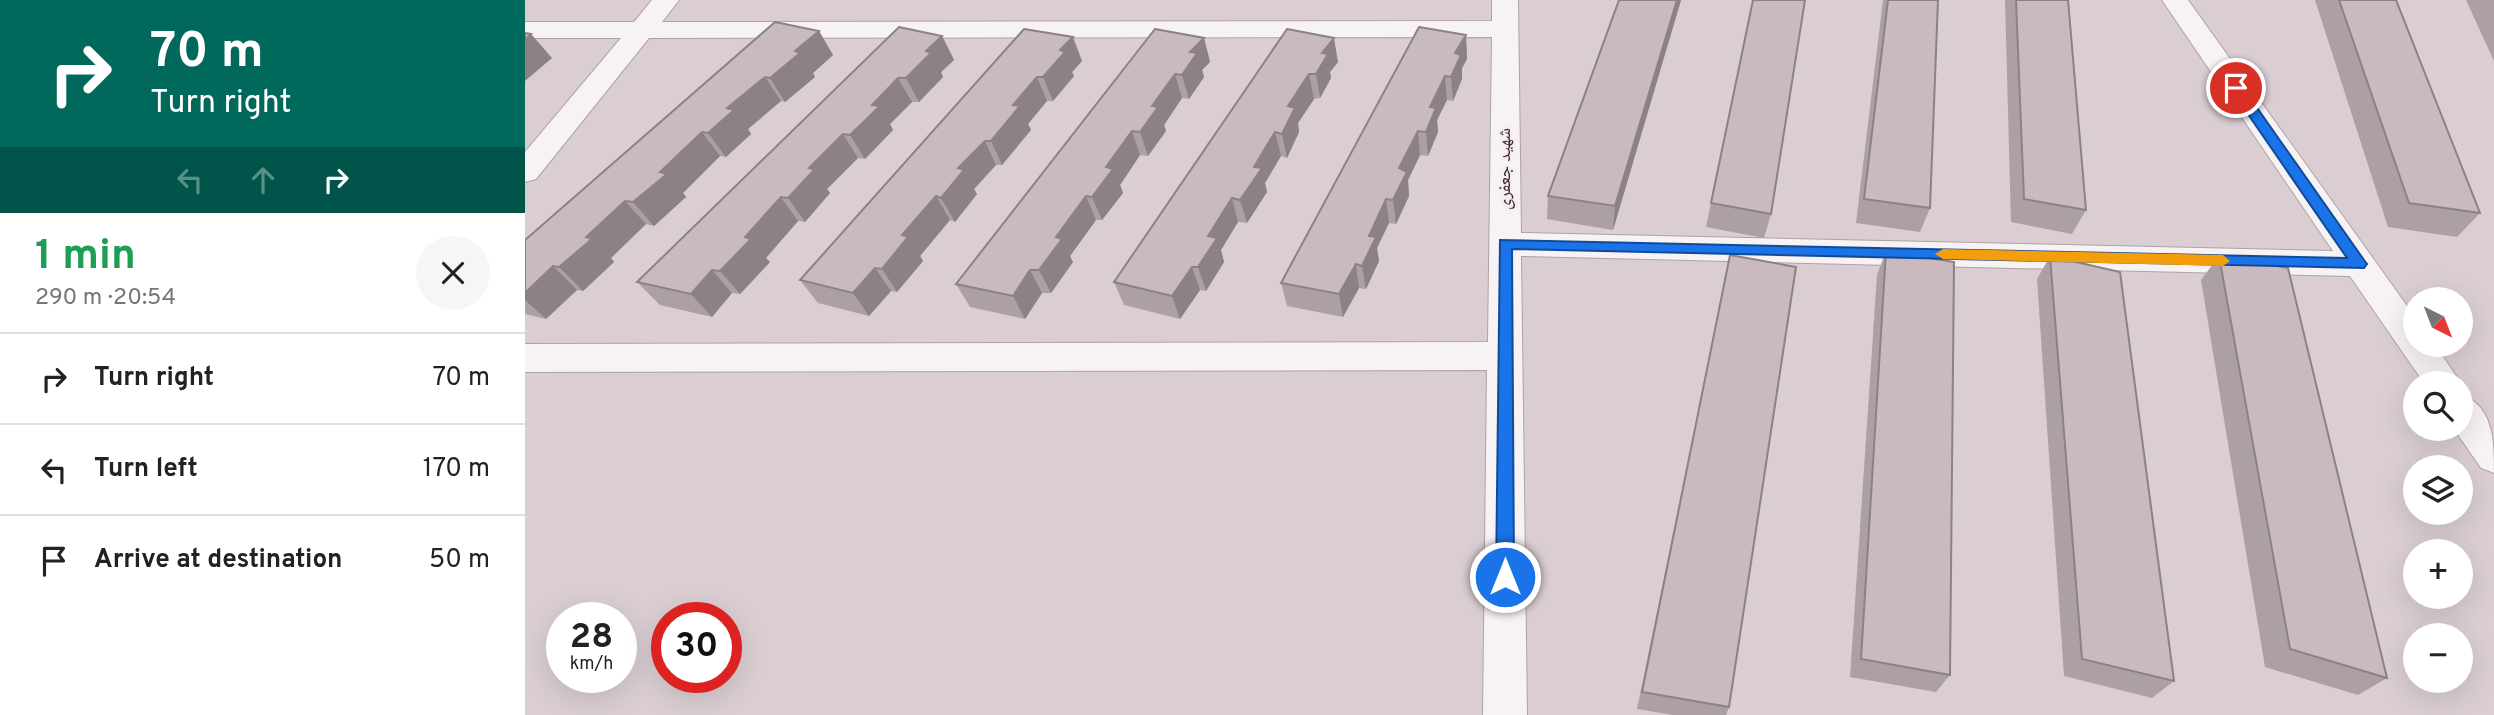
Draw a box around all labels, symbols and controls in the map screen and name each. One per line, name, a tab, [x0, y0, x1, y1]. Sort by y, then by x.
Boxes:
text: 70 m	[150, 23, 264, 85]
icon: right	[35, 28, 126, 119]
pin	[2206, 58, 2266, 118]
icon: arrive	[2217, 69, 2255, 107]
text: Turn right	[150, 84, 292, 124]
street label: شهید جعفری	[1494, 128, 1517, 210]
icon: left	[171, 161, 209, 199]
icon: ahead	[244, 161, 282, 199]
icon: right	[317, 161, 355, 199]
text: 1 min	[35, 231, 136, 284]
button: close	[416, 236, 490, 310]
text: 290 m · 20:54	[35, 284, 176, 313]
north arrow	[2403, 287, 2473, 357]
map controls	[2403, 287, 2473, 693]
icon: right	[35, 360, 73, 398]
text: Turn right	[94, 362, 214, 395]
text: 70 m	[432, 362, 490, 395]
button: search	[2403, 371, 2473, 441]
icon: left	[35, 451, 73, 489]
text: Turn left	[94, 453, 198, 486]
text: 170 m	[423, 453, 490, 486]
button: layers	[2403, 455, 2473, 525]
button: +	[2403, 539, 2473, 609]
position arrow	[1468, 540, 1542, 614]
icon: arrive	[35, 542, 73, 580]
text: Arrive at destination	[94, 544, 342, 577]
text: 50 m	[429, 544, 490, 577]
speed limit sign: 30	[651, 602, 742, 693]
text: 28	[570, 616, 613, 660]
button: −	[2403, 623, 2473, 693]
text: km/h	[570, 653, 613, 676]

